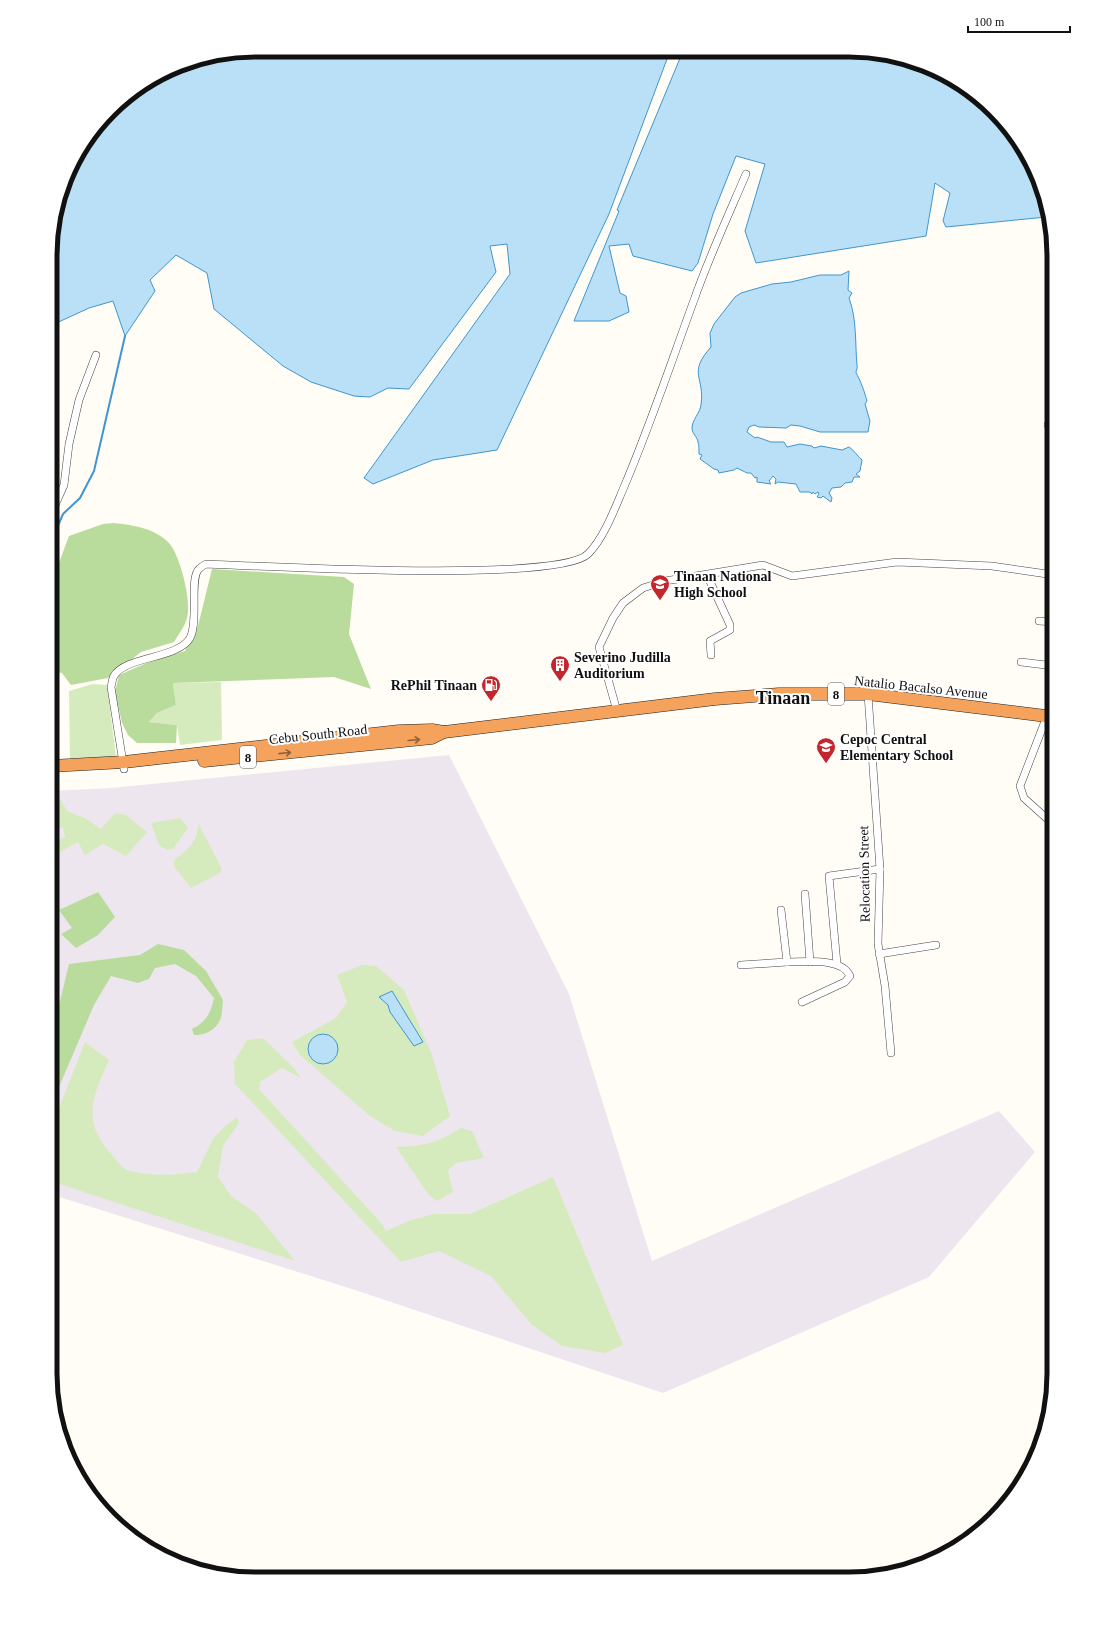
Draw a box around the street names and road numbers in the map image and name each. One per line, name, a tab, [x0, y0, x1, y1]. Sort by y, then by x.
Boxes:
street label: Natalio Bacalso Avenue	[853, 673, 988, 702]
road number: 8	[828, 683, 844, 705]
street label: Cebu South Road	[268, 722, 368, 747]
road number: 8	[240, 746, 256, 768]
street label: Relocation Street	[856, 825, 873, 923]

